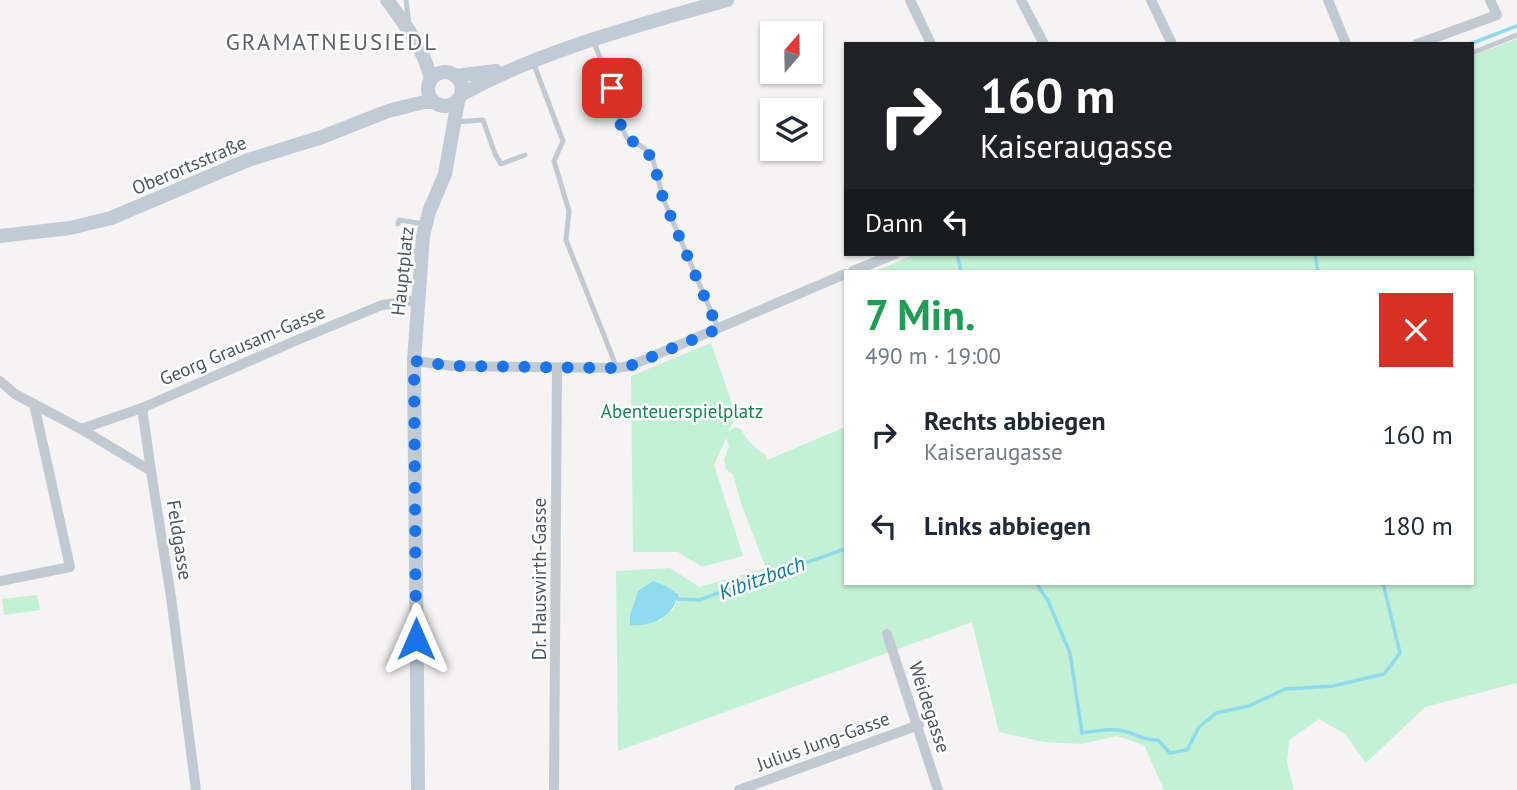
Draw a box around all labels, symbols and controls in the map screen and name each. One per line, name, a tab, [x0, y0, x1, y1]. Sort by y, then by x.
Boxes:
north arrow	[760, 21, 822, 84]
map controls	[760, 21, 823, 161]
district label: GRAMATNEUSIEDL	[226, 27, 438, 56]
pin	[582, 58, 642, 118]
text: 160 m	[980, 63, 1115, 127]
icon: arrive	[593, 69, 631, 107]
icon: right	[865, 70, 956, 161]
button: layers	[760, 98, 823, 161]
text: Kaiseraugasse	[980, 125, 1173, 167]
street label: Oberortsstraße	[128, 130, 250, 200]
icon: left	[937, 203, 975, 241]
text: Dann	[865, 206, 923, 239]
street label: Hauptplatz	[385, 225, 419, 317]
text: 7 Min.	[865, 287, 975, 342]
button: close	[1379, 293, 1453, 367]
street label: Georg Grausam-Gasse	[156, 299, 328, 391]
text: 490 m · 19:00	[865, 341, 1001, 370]
park label: Abenteuerspielplatz	[601, 399, 763, 423]
text: Rechts abbiegen	[924, 404, 1106, 437]
icon: right	[865, 416, 903, 454]
text: 160 m	[1382, 418, 1453, 451]
text: Kaiseraugasse	[924, 437, 1063, 466]
street label: Feldgasse	[162, 498, 198, 582]
street label: Dr. Hauswirth-Gasse	[527, 498, 551, 660]
icon: left	[865, 507, 903, 545]
text: Links abbiegen	[924, 509, 1091, 542]
text: 180 m	[1382, 509, 1453, 542]
water label: Kibitzbach	[715, 549, 809, 606]
position arrow	[379, 602, 453, 676]
street label: Weidegasse	[904, 658, 956, 756]
street label: Julius Jung-Gasse	[752, 706, 893, 776]

